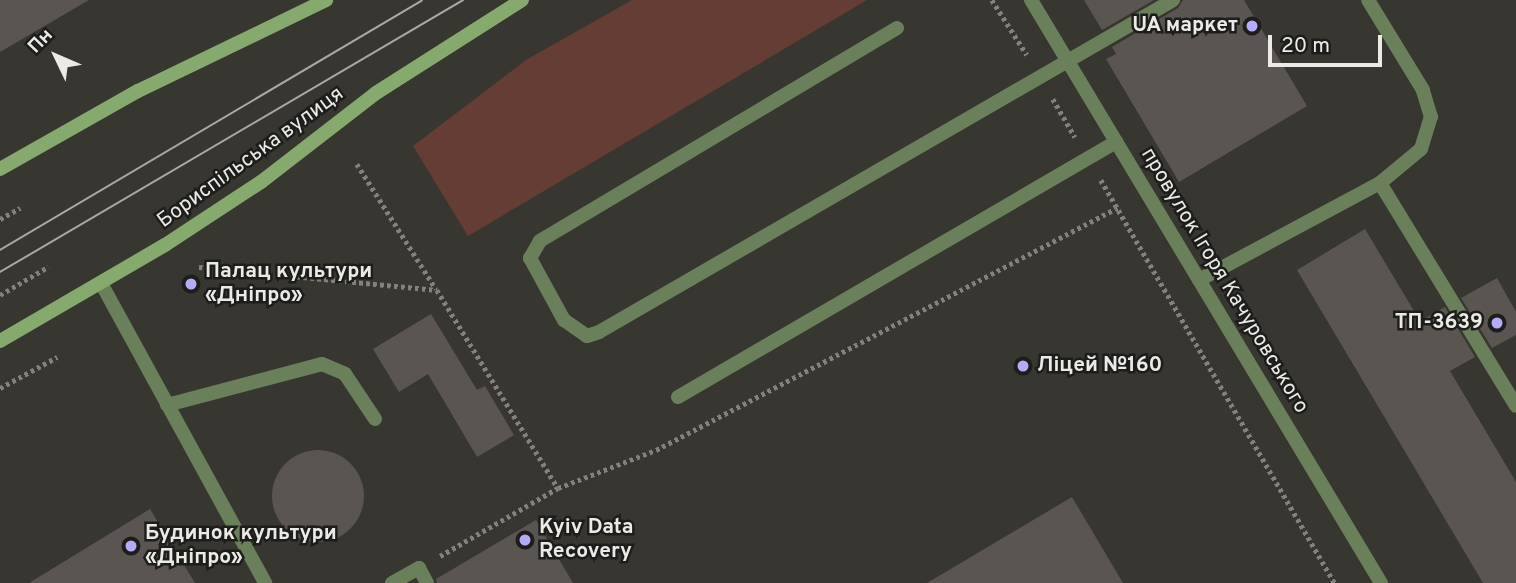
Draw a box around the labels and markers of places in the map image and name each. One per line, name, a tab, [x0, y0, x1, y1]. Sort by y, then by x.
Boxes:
place label: UA маркет	[1131, 13, 1238, 39]
marker: UA маркет	[1244, 18, 1260, 34]
place label: Палац культури «Дніпро»	[205, 259, 372, 309]
marker: Палац культури «Дніпро»	[183, 276, 199, 292]
place label: ТП-3639	[1395, 310, 1483, 336]
marker: ТП-3639	[1489, 315, 1505, 331]
place label: Ліцей №160	[1037, 353, 1162, 379]
marker: Ліцей №160	[1015, 358, 1031, 374]
place label: Kyiv Data Recovery	[539, 515, 633, 565]
place label: Будинок культури «Дніпро»	[145, 521, 337, 571]
marker: Kyiv Data Recovery	[517, 532, 533, 548]
marker: Будинок культури «Дніпро»	[123, 538, 139, 554]

